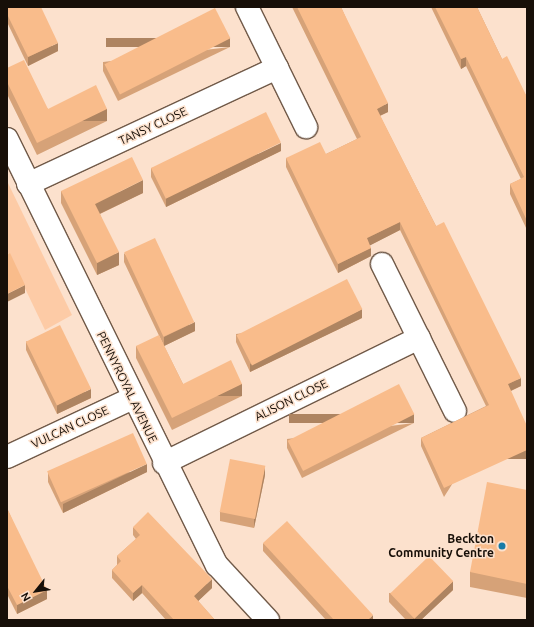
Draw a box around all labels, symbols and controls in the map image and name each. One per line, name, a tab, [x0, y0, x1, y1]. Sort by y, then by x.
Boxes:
street label: TANSY CLOSE	[117, 104, 189, 148]
street label: PENNYROYAL AVENUE	[94, 329, 160, 445]
street label: ALISON CLOSE	[252, 376, 330, 424]
street label: VULCAN CLOSE	[29, 403, 111, 451]
place label: Beckton Community Centre	[388, 532, 494, 560]
marker: Beckton Community Centre	[497, 541, 507, 551]
north arrow	[16, 571, 56, 611]
text: N	[18, 590, 33, 604]

